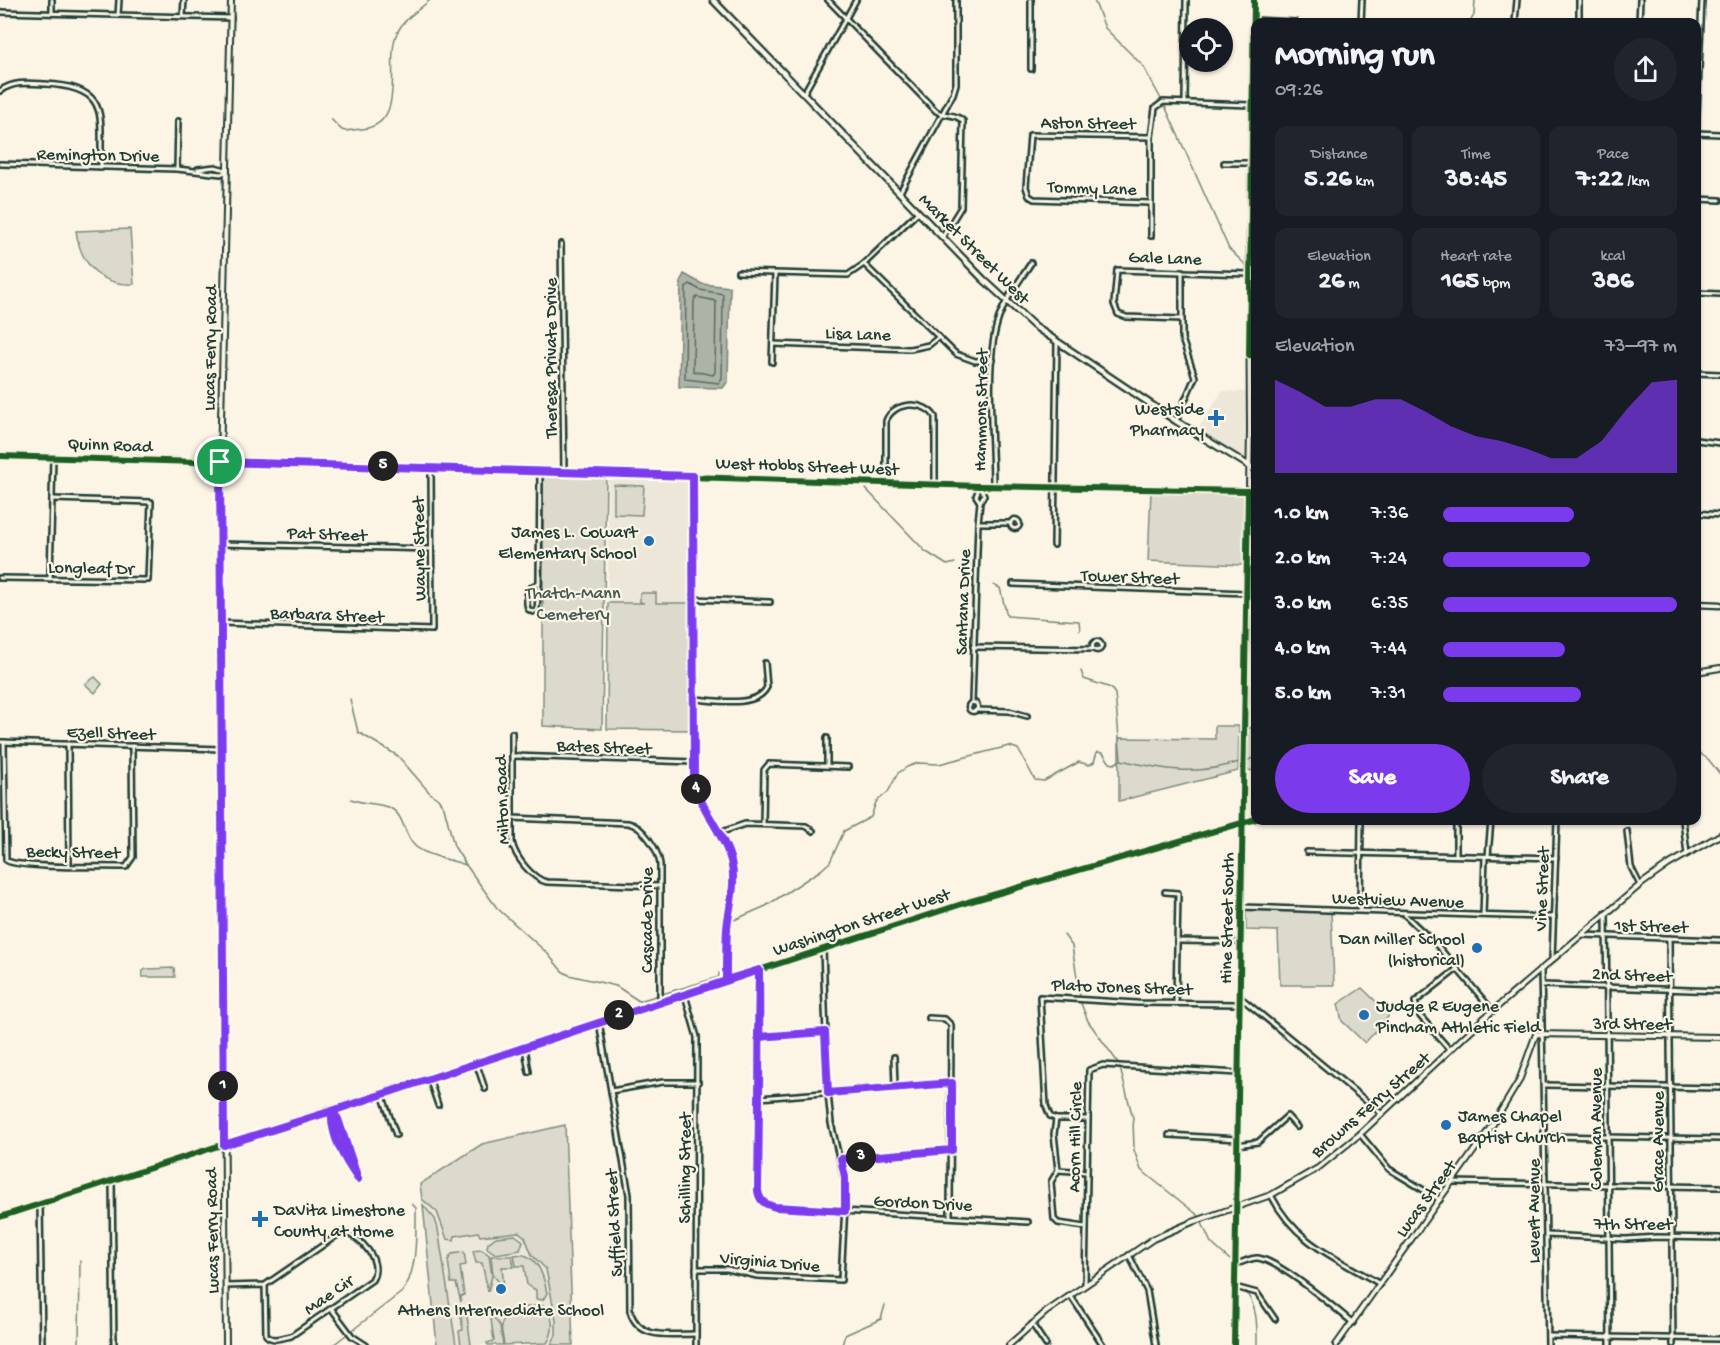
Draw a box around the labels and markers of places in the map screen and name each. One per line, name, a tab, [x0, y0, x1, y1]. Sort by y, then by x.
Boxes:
place label: Westside Pharmacy	[1129, 400, 1205, 442]
marker: Westside Pharmacy	[1209, 411, 1223, 425]
pin	[194, 436, 245, 487]
pin: 5	[368, 451, 398, 481]
place label: James L. Cowart Elementary School	[498, 523, 639, 565]
marker: James L. Cowart Elementary School	[642, 534, 656, 548]
pin: 4	[681, 774, 711, 804]
place label: Dan Miller School (historical)	[1338, 930, 1465, 972]
marker: Dan Miller School (historical)	[1470, 941, 1484, 955]
place label: Judge R Eugene Pincham Athletic Field	[1375, 997, 1542, 1039]
pin: 2	[604, 1000, 634, 1030]
marker: Judge R Eugene Pincham Athletic Field	[1357, 1008, 1371, 1022]
pin: 1	[208, 1071, 238, 1101]
place label: James Chapel Baptist Church	[1457, 1107, 1566, 1149]
marker: James Chapel Baptist Church	[1439, 1118, 1453, 1132]
pin: 3	[846, 1142, 876, 1172]
place label: DaVita Limestone County at Home	[273, 1201, 406, 1243]
marker: DaVita Limestone County at Home	[251, 1210, 269, 1228]
marker: Athens Intermediate School	[494, 1282, 508, 1296]
place label: Athens Intermediate School	[398, 1301, 604, 1322]

